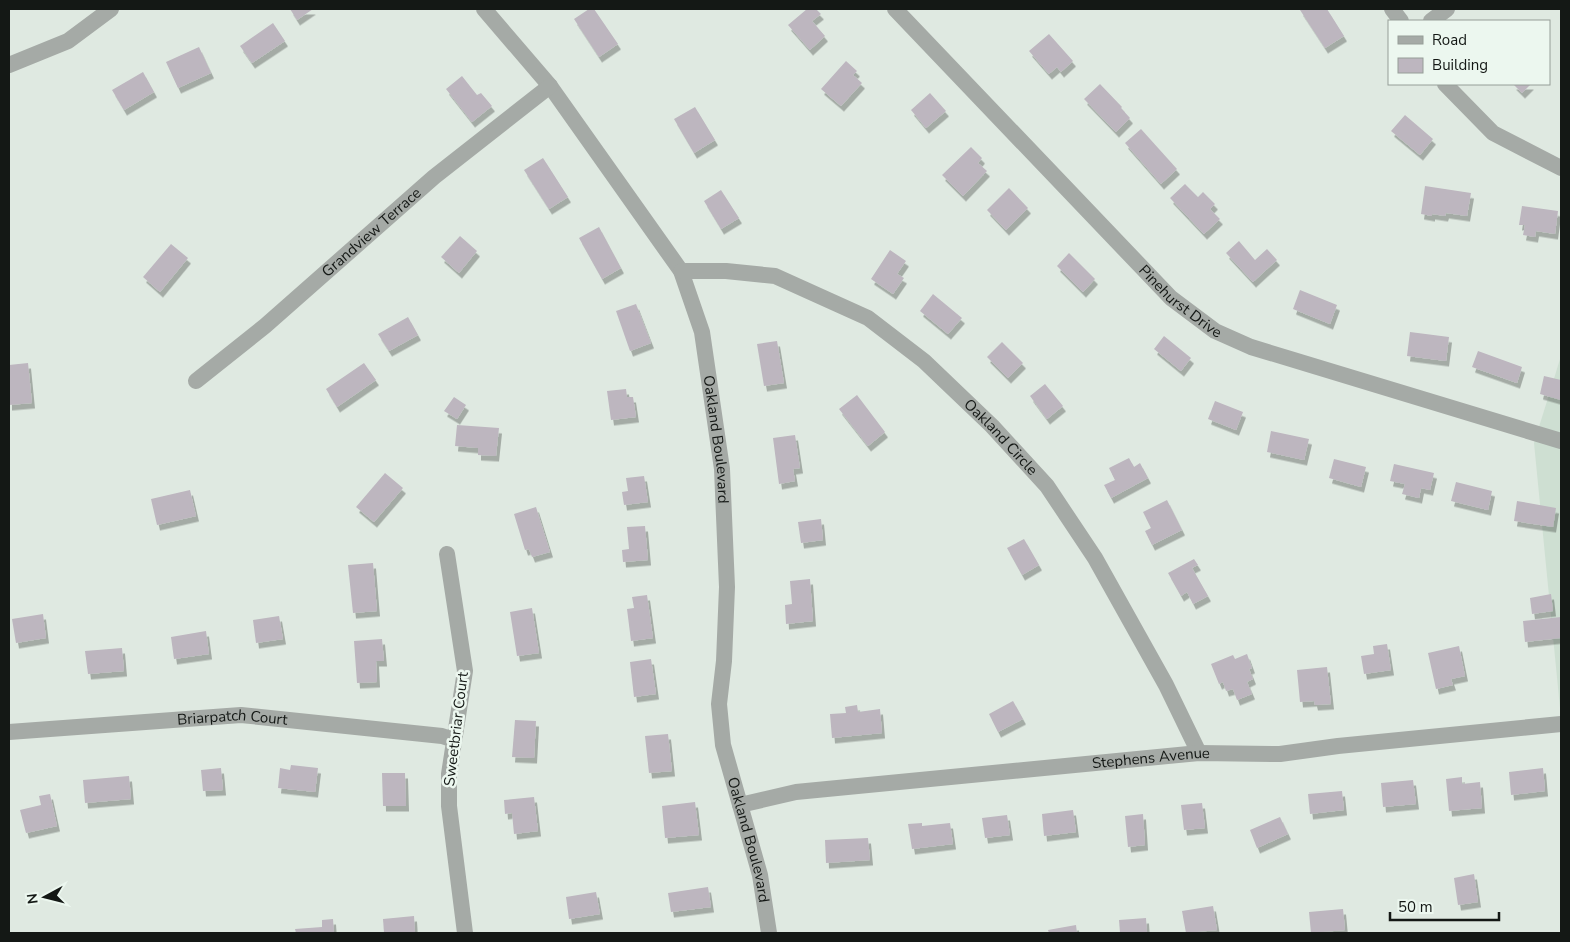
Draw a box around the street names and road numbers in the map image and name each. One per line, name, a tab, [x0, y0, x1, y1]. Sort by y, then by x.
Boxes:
street label: Grandview Terrace	[317, 183, 425, 282]
street label: Pinehurst Drive	[1134, 260, 1225, 343]
street label: Oakland Boulevard	[698, 374, 733, 504]
street label: Oakland Circle	[960, 394, 1042, 479]
street label: Sweetbriar Court	[439, 670, 473, 787]
street label: Briarpatch Court	[176, 705, 289, 730]
street label: Stephens Avenue	[1091, 743, 1210, 773]
street label: Oakland Boulevard	[723, 775, 774, 904]

